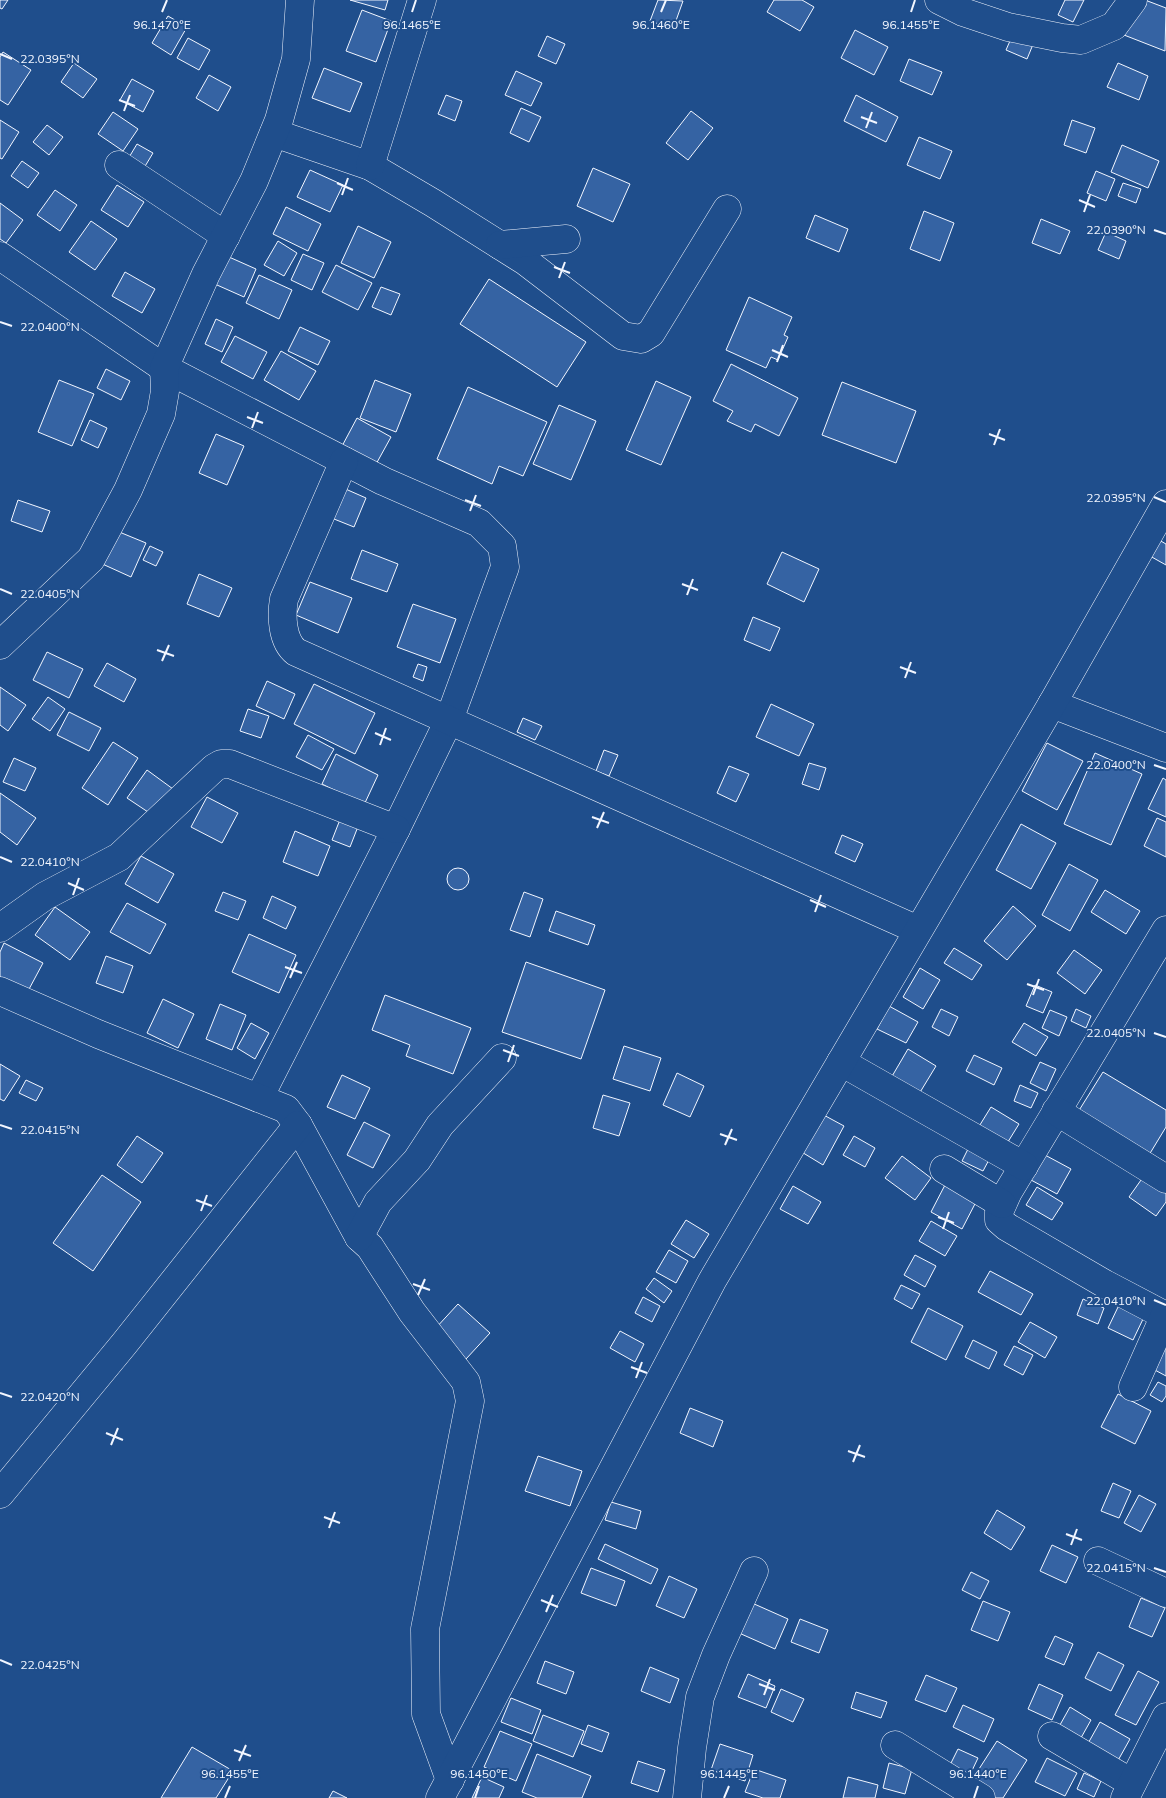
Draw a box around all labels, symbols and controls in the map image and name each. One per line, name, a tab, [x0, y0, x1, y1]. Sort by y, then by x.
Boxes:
text: 96.1470°E	[133, 17, 191, 32]
text: 96.1465°E	[383, 17, 441, 32]
text: 96.1460°E	[632, 17, 690, 32]
text: 96.1455°E	[882, 17, 940, 32]
text: 22.0395°N	[20, 51, 80, 66]
text: 22.0390°N	[1086, 222, 1146, 237]
text: 22.0400°N	[20, 319, 80, 334]
text: 22.0395°N	[1086, 490, 1146, 505]
text: 22.0405°N	[20, 586, 80, 601]
text: 22.0400°N	[1086, 757, 1146, 772]
text: 22.0410°N	[20, 854, 80, 869]
text: 22.0405°N	[1086, 1025, 1146, 1040]
text: 22.0415°N	[20, 1122, 80, 1137]
text: 22.0410°N	[1086, 1293, 1146, 1308]
text: 22.0420°N	[20, 1389, 80, 1404]
text: 22.0415°N	[1086, 1560, 1146, 1575]
text: 22.0425°N	[20, 1657, 80, 1672]
text: 96.1455°E	[201, 1766, 259, 1781]
text: 96.1450°E	[450, 1766, 508, 1781]
text: 96.1445°E	[700, 1766, 758, 1781]
text: 96.1440°E	[949, 1766, 1007, 1781]

